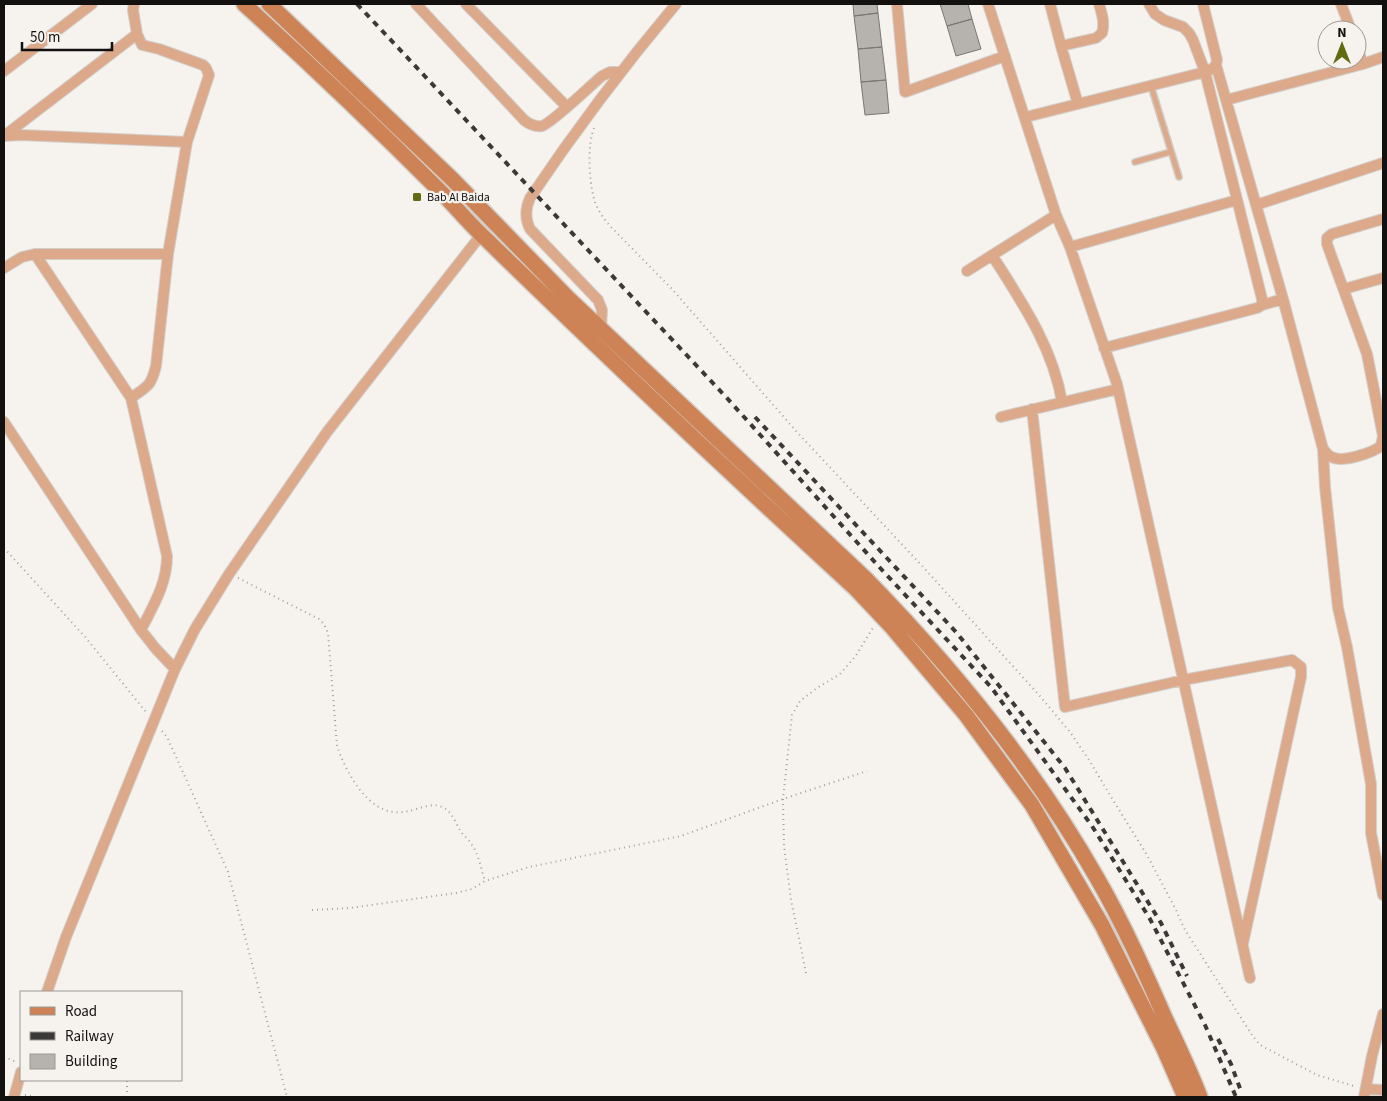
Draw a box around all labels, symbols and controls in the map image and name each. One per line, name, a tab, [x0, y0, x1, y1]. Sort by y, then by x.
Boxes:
scale bar	[22, 20, 112, 52]
north arrow	[1317, 20, 1367, 70]
text: N	[1337, 23, 1347, 43]
text: 50 m	[30, 27, 60, 48]
place label: Bab Al Baida	[427, 189, 490, 206]
marker: Bab Al Baida	[411, 191, 423, 203]
legend	[20, 991, 182, 1081]
text: Road	[65, 1001, 97, 1022]
text: Railway	[65, 1026, 114, 1047]
text: Building	[65, 1051, 118, 1072]

